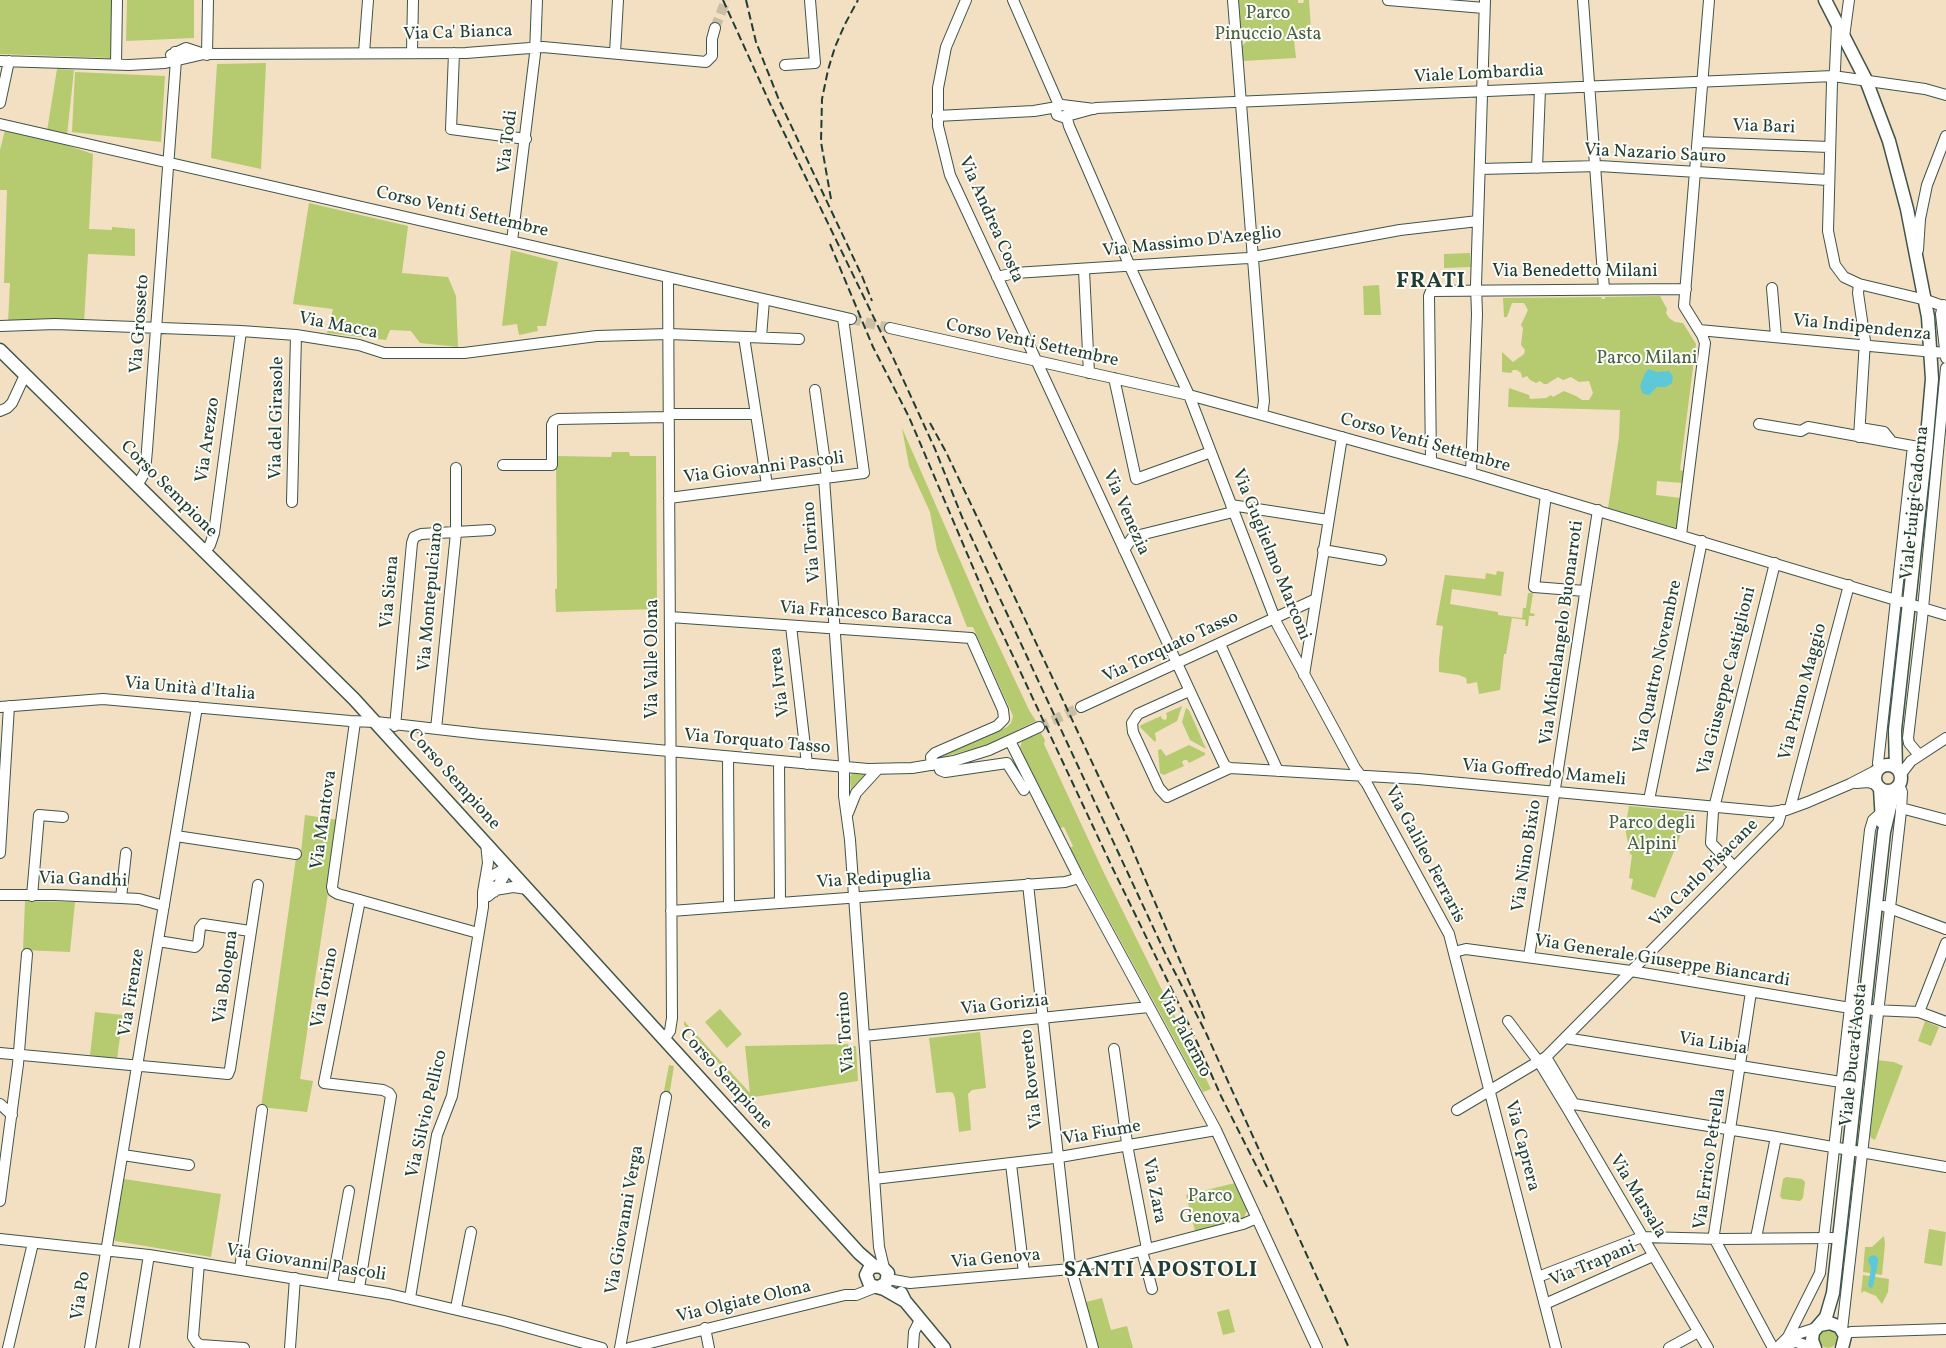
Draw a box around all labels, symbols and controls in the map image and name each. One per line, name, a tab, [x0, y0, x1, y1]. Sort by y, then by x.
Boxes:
park label: Parco Pinuccio Asta	[1214, 4, 1322, 46]
street label: Via Ca' Bianca	[403, 21, 513, 47]
street label: Viale Lombardia	[1414, 61, 1544, 89]
street label: Via Todi	[494, 109, 524, 175]
street label: Via Bari	[1732, 116, 1796, 140]
street label: Via Nazario Sauro	[1584, 140, 1726, 170]
street label: Via Andrea Costa	[952, 154, 1028, 286]
street label: Corso Venti Settembre	[374, 183, 550, 243]
street label: Via Massimo D'Azeglio	[1102, 223, 1282, 263]
street label: Via Benedetto Milani	[1492, 262, 1658, 284]
district label: FRATI	[1395, 270, 1467, 296]
street label: Via Grosseto	[127, 274, 155, 374]
street label: Via Macca	[297, 309, 379, 345]
street label: Via Indipendenza	[1792, 311, 1932, 347]
street label: Corso Venti Settembre	[944, 315, 1120, 373]
park label: Parco Milani	[1597, 349, 1697, 371]
street label: Via del Girasole	[266, 356, 290, 480]
street label: Via Arezzo	[192, 396, 226, 484]
street label: Corso Venti Settembre	[1337, 409, 1513, 479]
street label: Viale Luigi Cadorna	[1897, 425, 1935, 581]
street label: Corso Sempione	[115, 437, 221, 543]
street label: Via Giovanni Pascoli	[682, 448, 846, 490]
street label: Via Guglielmo Marconi	[1226, 466, 1314, 644]
street label: Via Venezia	[1097, 467, 1153, 559]
street label: Via Torino	[799, 501, 827, 583]
street label: Via Michelangelo Buonarroti	[1537, 519, 1589, 747]
street label: Via Montepulciano	[415, 522, 449, 672]
street label: Via Siena	[377, 555, 405, 629]
street label: Via Quattro Novembre	[1630, 578, 1688, 756]
street label: Via Giuseppe Castiglioni	[1694, 585, 1762, 777]
street label: Via Francesco Baracca	[779, 598, 953, 632]
street label: Via Valle Olona	[643, 599, 665, 719]
street label: Via Torquato Tasso	[1100, 607, 1242, 689]
street label: Via Primo Maggio	[1775, 621, 1833, 763]
street label: Via Ivrea	[766, 646, 796, 718]
street label: Via Unità d'Italia	[124, 674, 256, 706]
street label: Corso Sempione	[402, 725, 504, 835]
street label: Via Torquato Tasso	[683, 726, 831, 760]
street label: Via Goffredo Mameli	[1461, 756, 1627, 792]
street label: Via Mantova	[307, 769, 343, 871]
street label: Via Galileo Ferraris	[1379, 783, 1469, 927]
street label: Via Nino Bixio	[1508, 798, 1548, 914]
park label: Parco degli Alpini	[1609, 814, 1695, 856]
street label: Via Carlo Pisacane	[1646, 815, 1764, 933]
street label: Via Redipuglia	[816, 865, 932, 895]
street label: Via Gandhi	[38, 869, 128, 893]
street label: Via Bologna	[210, 929, 244, 1025]
street label: Via Generale Giuseppe Biancardi	[1533, 931, 1791, 993]
street label: Via Torino	[308, 946, 344, 1030]
street label: Via Firenze	[115, 947, 151, 1039]
street label: Viale Duca d'Aosta	[1837, 982, 1873, 1128]
street label: Via Palermo	[1151, 987, 1215, 1081]
street label: Via Torino	[833, 991, 861, 1073]
street label: Via Gorizia	[960, 991, 1050, 1021]
street label: Corso Sempione	[674, 1025, 776, 1135]
street label: Via Rovereto	[1017, 1028, 1049, 1130]
street label: Via Libia	[1677, 1029, 1749, 1061]
street label: Via Silvio Pellico	[403, 1048, 453, 1180]
street label: Via Errico Petrella	[1690, 1087, 1732, 1231]
street label: Via Caprera	[1499, 1098, 1543, 1194]
street label: Via Fiume	[1061, 1117, 1143, 1151]
street label: Via Giovanni Verga	[602, 1144, 650, 1296]
street label: Via Marsala	[1604, 1151, 1670, 1243]
street label: Via Zara	[1136, 1156, 1170, 1226]
park label: Parco Genova	[1180, 1187, 1240, 1230]
street label: Via Trapani	[1547, 1237, 1639, 1293]
street label: Via Giovanni Pascoli	[224, 1241, 388, 1287]
street label: Via Genova	[950, 1245, 1042, 1275]
district label: SANTI APOSTOLI	[1062, 1259, 1260, 1285]
street label: Via Po	[67, 1270, 97, 1322]
street label: Via Olgiate Olona	[675, 1277, 813, 1329]

